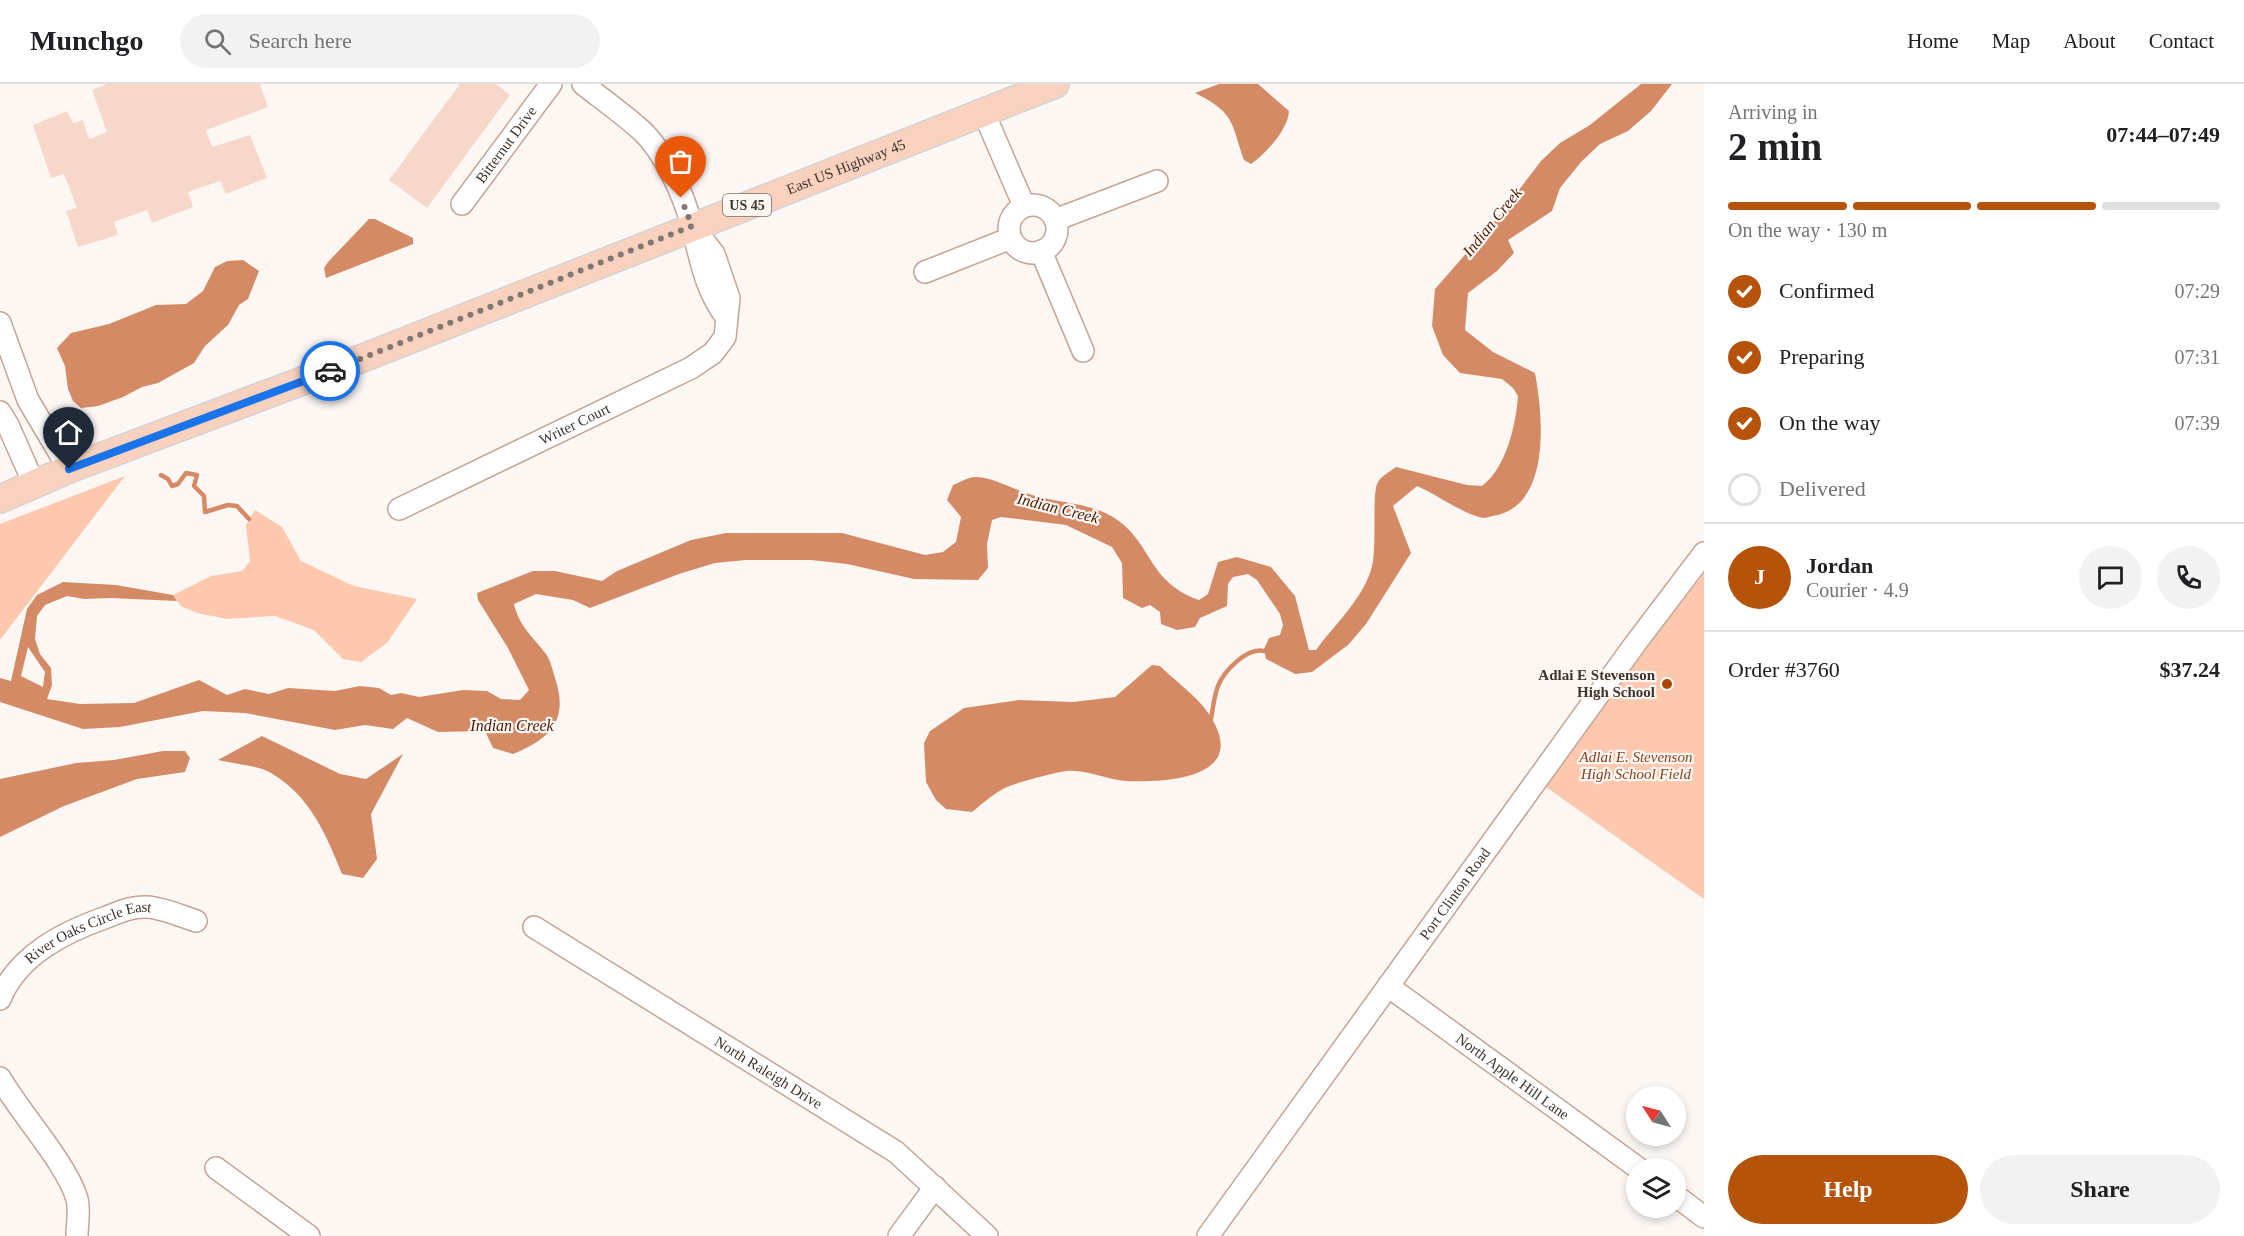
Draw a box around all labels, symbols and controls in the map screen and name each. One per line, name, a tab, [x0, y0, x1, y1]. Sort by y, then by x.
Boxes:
search box	[180, 14, 600, 68]
text: Munchgo	[30, 25, 144, 56]
icon: search	[201, 25, 234, 58]
text: Search here	[249, 28, 352, 53]
text: Home	[1907, 29, 1959, 53]
text: Map	[1992, 29, 2030, 53]
text: About	[2063, 29, 2116, 53]
text: Contact	[2149, 29, 2214, 53]
text: Arriving in	[1728, 101, 1817, 123]
street label: Bitternut Drive	[472, 103, 540, 186]
text: 07:44–07:49	[2106, 122, 2220, 147]
text: 2 min	[1728, 125, 1822, 168]
pin	[655, 136, 706, 198]
street label: East US Highway 45	[784, 136, 908, 197]
icon: bag	[664, 145, 697, 178]
water label: Indian Creek	[1459, 184, 1525, 261]
road number: US 45	[723, 194, 771, 216]
text: On the way · 130 m	[1728, 219, 1887, 241]
icon: check	[1728, 275, 1761, 308]
text: Confirmed	[1779, 278, 1874, 303]
text: 07:29	[2174, 280, 2220, 302]
courier	[300, 341, 360, 401]
icon: check	[1728, 341, 1761, 374]
text: Preparing	[1779, 344, 1865, 369]
text: 07:31	[2174, 346, 2220, 368]
icon: car	[314, 355, 347, 388]
street label: Writer Court	[537, 400, 613, 448]
pin	[43, 407, 94, 469]
icon: check	[1728, 407, 1761, 440]
text: On the way	[1779, 410, 1880, 435]
text: 07:39	[2174, 412, 2220, 434]
icon: home	[52, 416, 85, 449]
text: Delivered	[1779, 476, 1866, 501]
water label: Indian Creek	[1015, 489, 1101, 527]
button: chat	[2079, 546, 2142, 609]
button: phone	[2157, 546, 2220, 609]
text: Jordan	[1806, 553, 1873, 578]
text: J	[1754, 564, 1765, 589]
text: Courier · 4.9	[1806, 579, 1909, 601]
text: Order #3760	[1728, 657, 1840, 682]
text: $37.24	[2160, 657, 2220, 682]
place label: Adlai E Stevenson High School	[1538, 667, 1656, 700]
marker: Adlai E Stevenson High School	[1660, 677, 1674, 691]
water label: Indian Creek	[469, 717, 555, 734]
park label: Adlai E. Stevenson High School Field	[1579, 749, 1692, 782]
street label: Port Clinton Road	[1416, 844, 1494, 943]
street label: River Oaks Circle East	[22, 899, 153, 967]
street label: North Apple Hill Lane	[1453, 1030, 1572, 1123]
street label: North Raleigh Drive	[712, 1033, 825, 1112]
north arrow	[1626, 1086, 1686, 1146]
map controls	[1626, 1086, 1686, 1218]
button: Help	[1728, 1155, 1968, 1224]
button: Share	[1980, 1155, 2220, 1224]
button: layers	[1626, 1158, 1686, 1218]

